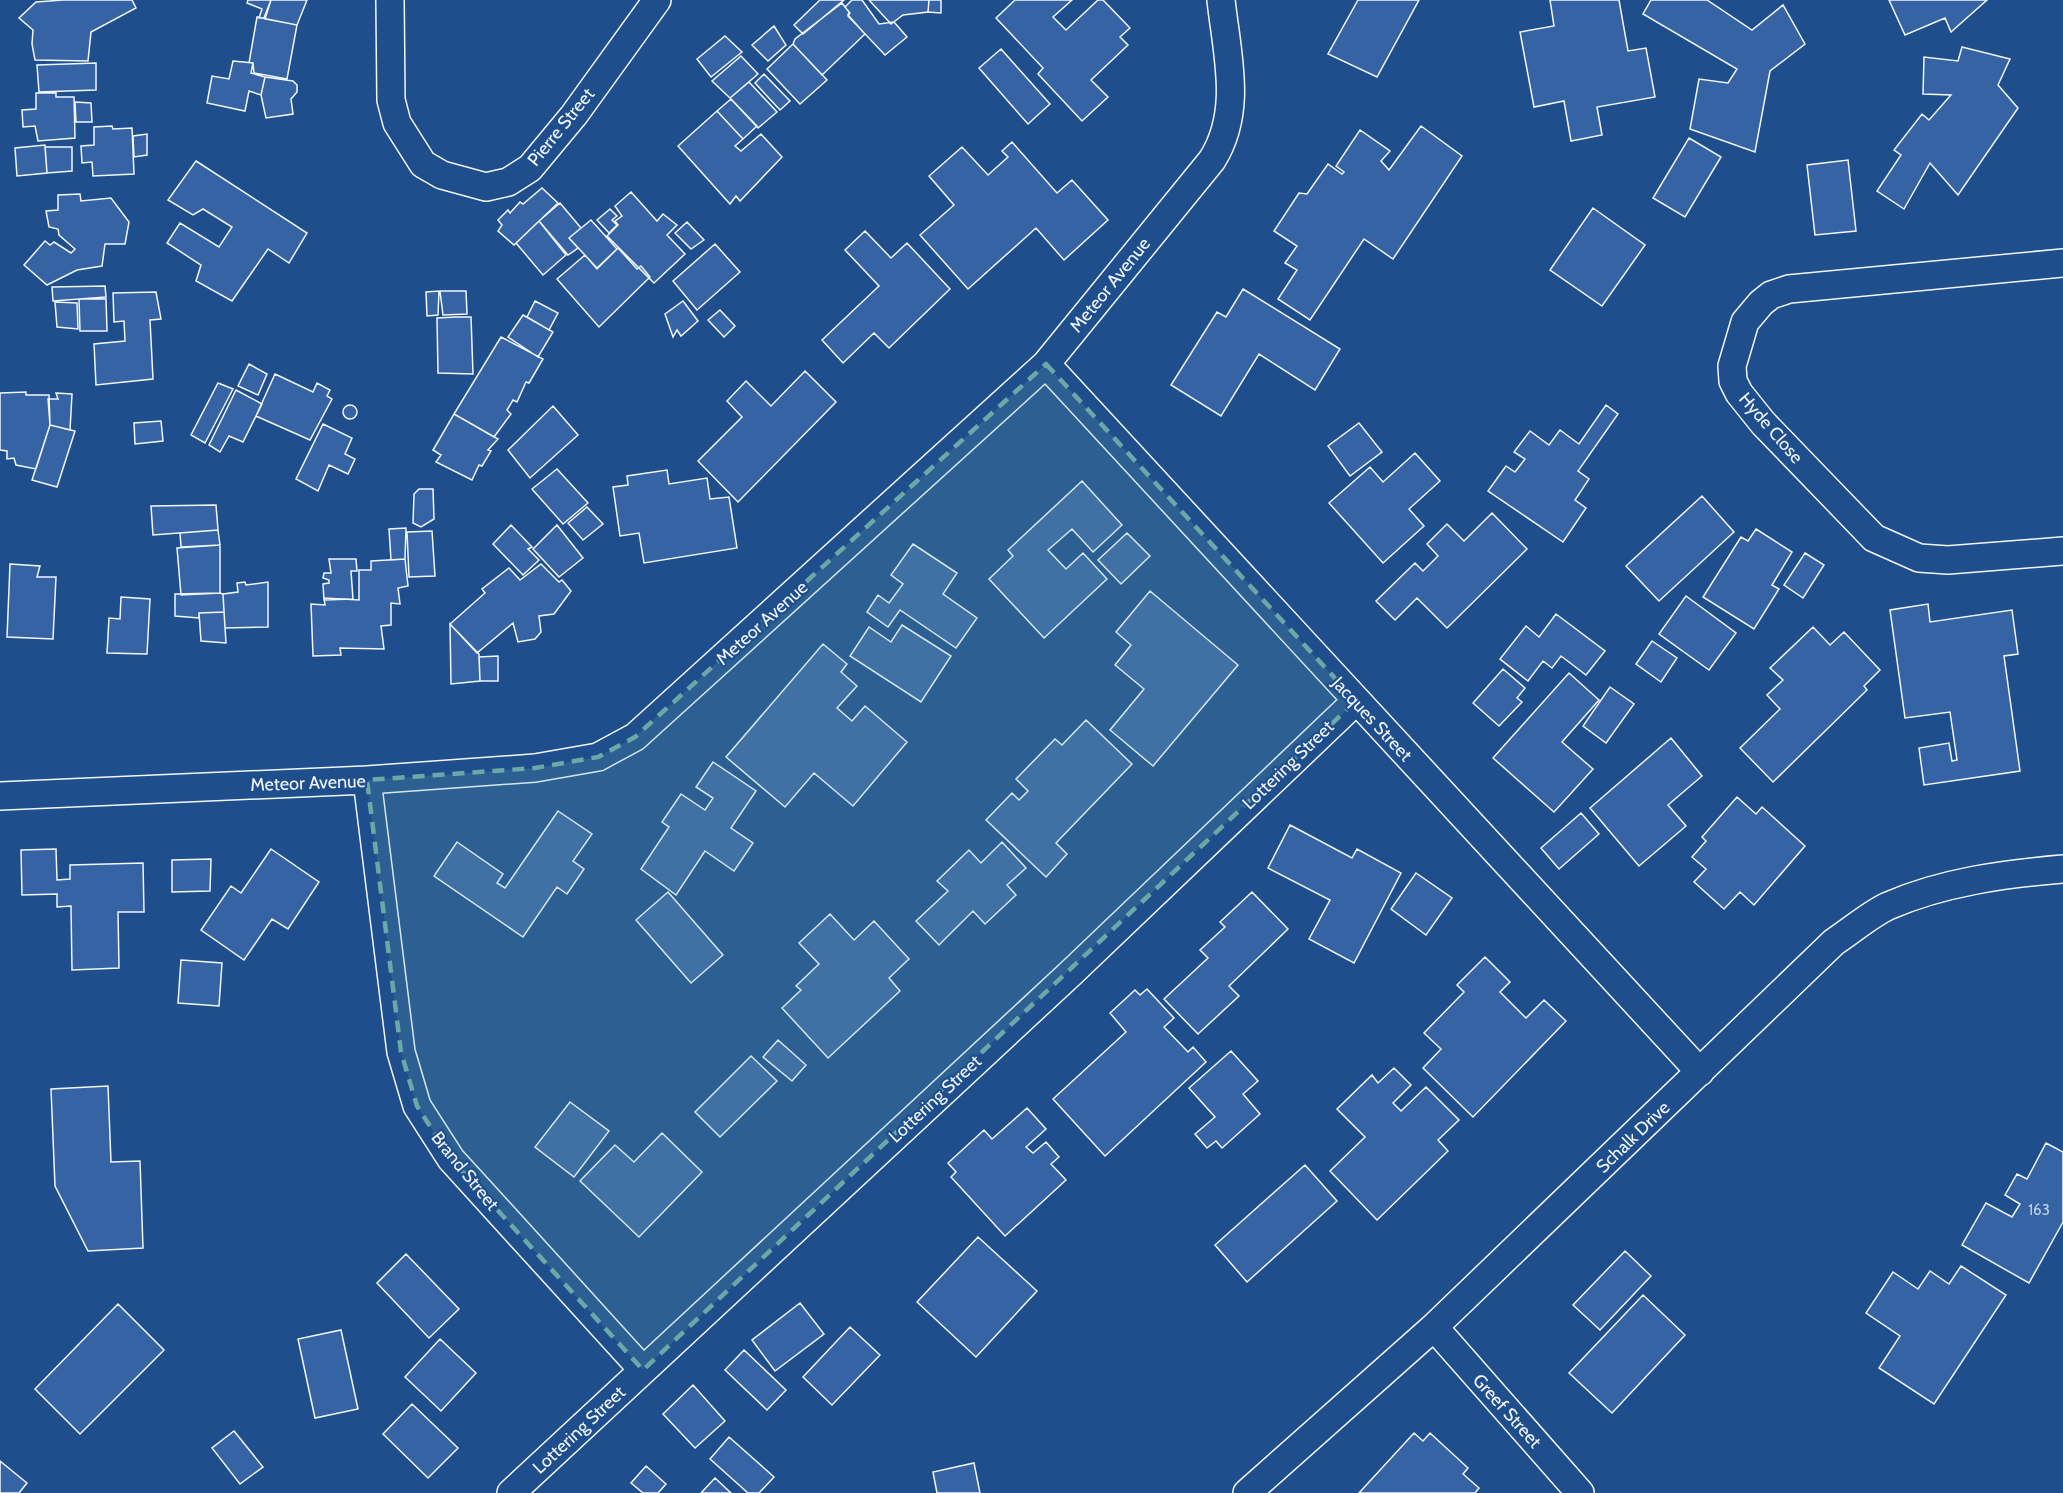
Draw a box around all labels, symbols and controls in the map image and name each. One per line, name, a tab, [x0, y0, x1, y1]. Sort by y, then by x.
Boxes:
street label: Pierre Street	[523, 84, 599, 170]
street label: Meteor Avenue	[1065, 233, 1155, 337]
street label: Hyde Close	[1734, 388, 1808, 468]
street label: Meteor Avenue	[712, 576, 812, 670]
street label: Jacques Street	[1327, 671, 1417, 766]
street label: Lottering Street	[1238, 716, 1338, 814]
street label: Meteor Avenue	[250, 770, 366, 796]
street label: Lottering Street	[884, 1050, 986, 1148]
street label: Schalk Drive	[1592, 1096, 1674, 1178]
street label: Brand Street	[426, 1127, 504, 1215]
house number: 163	[2028, 1201, 2050, 1219]
street label: Greef Street	[1468, 1369, 1546, 1453]
street label: Lottering Street	[528, 1381, 630, 1479]

